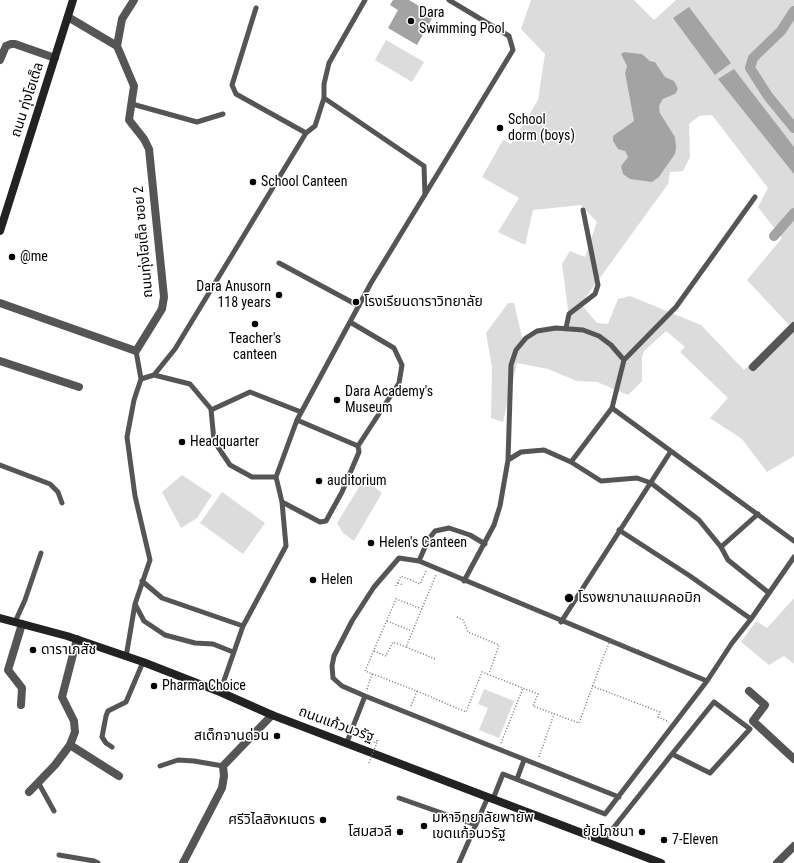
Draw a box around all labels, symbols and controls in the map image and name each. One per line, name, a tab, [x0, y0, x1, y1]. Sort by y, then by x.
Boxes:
place label: Dara Swimming Pool	[419, 5, 505, 38]
marker: Dara Swimming Pool	[406, 16, 416, 26]
street label: ถนน ทุ่งโฮเต็ล	[8, 60, 48, 140]
place label: School dorm (boys)	[508, 112, 575, 144]
marker: School dorm (boys)	[495, 123, 505, 133]
place label: School Canteen	[261, 174, 347, 190]
marker: School Canteen	[248, 177, 258, 187]
street label: ถนนทุ่งโฮเต็ล ซอย 2	[131, 185, 157, 299]
place label: @me	[20, 249, 48, 265]
marker: @me	[7, 252, 17, 262]
place label: Dara Anusorn 118 years	[196, 279, 271, 312]
marker: Dara Anusorn 118 years	[274, 290, 284, 300]
place label: โรงเรียนดาราวิทยาลัย	[364, 294, 483, 310]
marker: โรงเรียนดาราวิทยาลัย	[351, 297, 361, 307]
marker: Teacher's canteen	[250, 319, 260, 329]
place label: Teacher's canteen	[229, 331, 281, 364]
place label: Dara Academy's Museum	[345, 384, 433, 416]
marker: Dara Academy's Museum	[332, 395, 342, 405]
place label: Headquarter	[190, 434, 259, 450]
marker: Headquarter	[177, 437, 187, 447]
place label: auditorium	[327, 473, 386, 489]
marker: auditorium	[314, 476, 324, 486]
place label: Helen's Canteen	[379, 535, 467, 551]
marker: Helen's Canteen	[366, 538, 376, 548]
place label: Helen	[321, 572, 353, 588]
marker: Helen	[308, 575, 318, 585]
place label: โรงพยาบาลแมคคอมิก	[578, 590, 701, 606]
marker: โรงพยาบาลแมคคอมิก	[563, 592, 575, 604]
place label: ดาราเภสัช	[41, 642, 96, 658]
marker: ดาราเภสัช	[28, 645, 38, 655]
place label: Pharma Choice	[162, 678, 246, 694]
marker: Pharma Choice	[149, 681, 159, 691]
street label: ถนนแก้วนวรัฐ	[296, 704, 376, 746]
place label: สเต็กจานด่วน	[194, 728, 269, 744]
marker: สเต็กจานด่วน	[272, 731, 282, 741]
place label: มหาวิทยาลัยพายัพ เขตแก้วนวรัฐ	[432, 810, 534, 842]
place label: ศรีวิไลสิงหเนตร	[228, 812, 315, 828]
marker: ศรีวิไลสิงหเนตร	[318, 815, 328, 825]
marker: มหาวิทยาลัยพายัพ เขตแก้วนวรัฐ	[419, 821, 429, 831]
place label: โสมสวลี	[348, 824, 392, 840]
place label: ยุ้ยโภชนา	[583, 824, 634, 840]
marker: โสมสวลี	[395, 827, 405, 837]
marker: ยุ้ยโภชนา	[637, 827, 647, 837]
place label: 7-Eleven	[672, 832, 718, 848]
marker: 7-Eleven	[659, 835, 669, 845]

